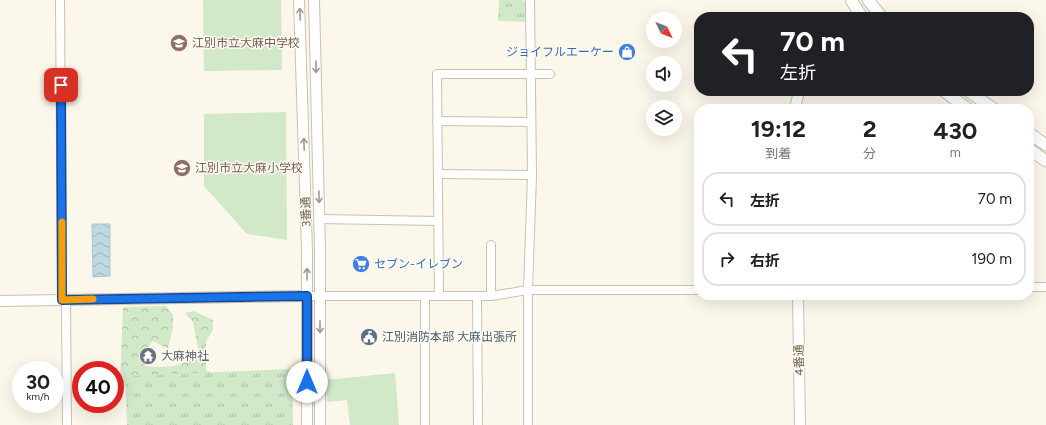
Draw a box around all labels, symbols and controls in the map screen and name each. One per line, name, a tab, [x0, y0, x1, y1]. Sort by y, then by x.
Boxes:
one-way arrow	[296, 8, 304, 21]
north arrow	[646, 12, 682, 48]
map controls	[646, 12, 682, 136]
text: 70 m	[780, 24, 845, 58]
icon: left	[714, 28, 766, 80]
school or university icon: 江別市立大麻中学校	[169, 33, 189, 53]
place label: 江別市立大麻中学校	[192, 36, 300, 50]
shop icon: ジョイフルエーケー	[617, 42, 637, 62]
place label: ジョイフルエーケー	[506, 45, 614, 59]
button: sound	[646, 56, 682, 92]
one-way arrow	[312, 60, 320, 73]
text: 左折	[780, 62, 816, 84]
pin	[44, 68, 78, 102]
icon: arrive	[50, 74, 72, 96]
button: layers	[646, 100, 682, 136]
text: 19:12	[751, 114, 806, 143]
text: 2	[863, 114, 877, 143]
text: 430	[933, 116, 977, 145]
one-way arrow	[300, 138, 308, 151]
text: m	[950, 145, 961, 160]
text: 到着	[765, 146, 791, 161]
text: 分	[863, 146, 876, 161]
school or university icon: 江別市立大麻小学校	[172, 158, 192, 178]
place label: 江別市立大麻小学校	[195, 161, 303, 175]
icon: left	[716, 188, 738, 210]
one-way arrow	[315, 190, 323, 203]
text: 70 m	[978, 190, 1012, 208]
text: 左折	[750, 192, 780, 210]
street label: 3番通	[298, 196, 314, 228]
icon: right	[716, 248, 738, 270]
text: 190 m	[971, 250, 1012, 268]
text: 右折	[750, 252, 780, 270]
supermarket icon: セブン-イレブン	[351, 254, 371, 274]
place label: セブン-イレブン	[374, 257, 463, 271]
one-way arrow	[303, 268, 311, 281]
one-way arrow	[316, 320, 324, 333]
public building icon: 江別消防本部 大麻出張所	[359, 327, 379, 347]
place label: 江別消防本部 大麻出張所	[382, 330, 517, 344]
street label: 4番通	[792, 344, 806, 376]
temple icon: 大麻神社	[138, 346, 158, 366]
place label: 大麻神社	[161, 349, 209, 363]
speed limit sign: 40	[72, 361, 124, 413]
position arrow	[286, 361, 328, 403]
text: 30	[26, 370, 50, 394]
text: km/h	[27, 390, 49, 403]

